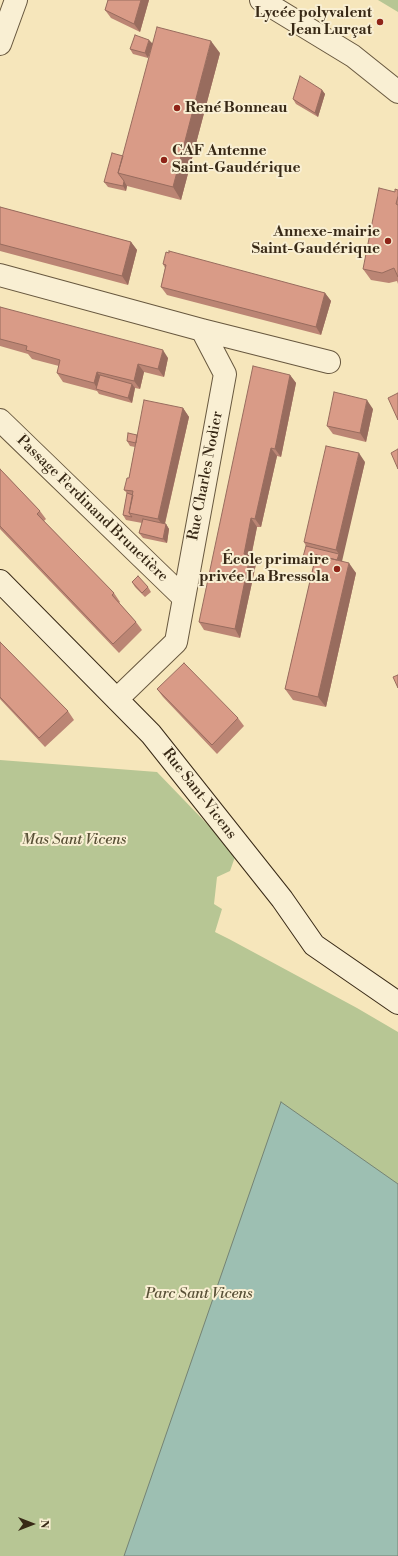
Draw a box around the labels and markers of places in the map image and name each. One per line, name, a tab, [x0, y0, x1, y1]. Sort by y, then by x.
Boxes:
place label: Lycée polyvalent Jean Lurçat	[255, 4, 372, 39]
marker: Lycée polyvalent Jean Lurçat	[375, 17, 385, 27]
place label: René Bonneau	[185, 99, 287, 117]
marker: René Bonneau	[172, 103, 182, 113]
place label: CAF Antenne Saint-Gaudérique	[172, 142, 301, 177]
marker: CAF Antenne Saint-Gaudérique	[159, 155, 169, 165]
place label: Annexe-mairie Saint-Gaudérique	[251, 223, 380, 258]
marker: Annexe-mairie Saint-Gaudérique	[383, 236, 393, 246]
place label: École primaire privée La Bressola	[199, 551, 329, 586]
marker: École primaire privée La Bressola	[332, 564, 342, 574]

